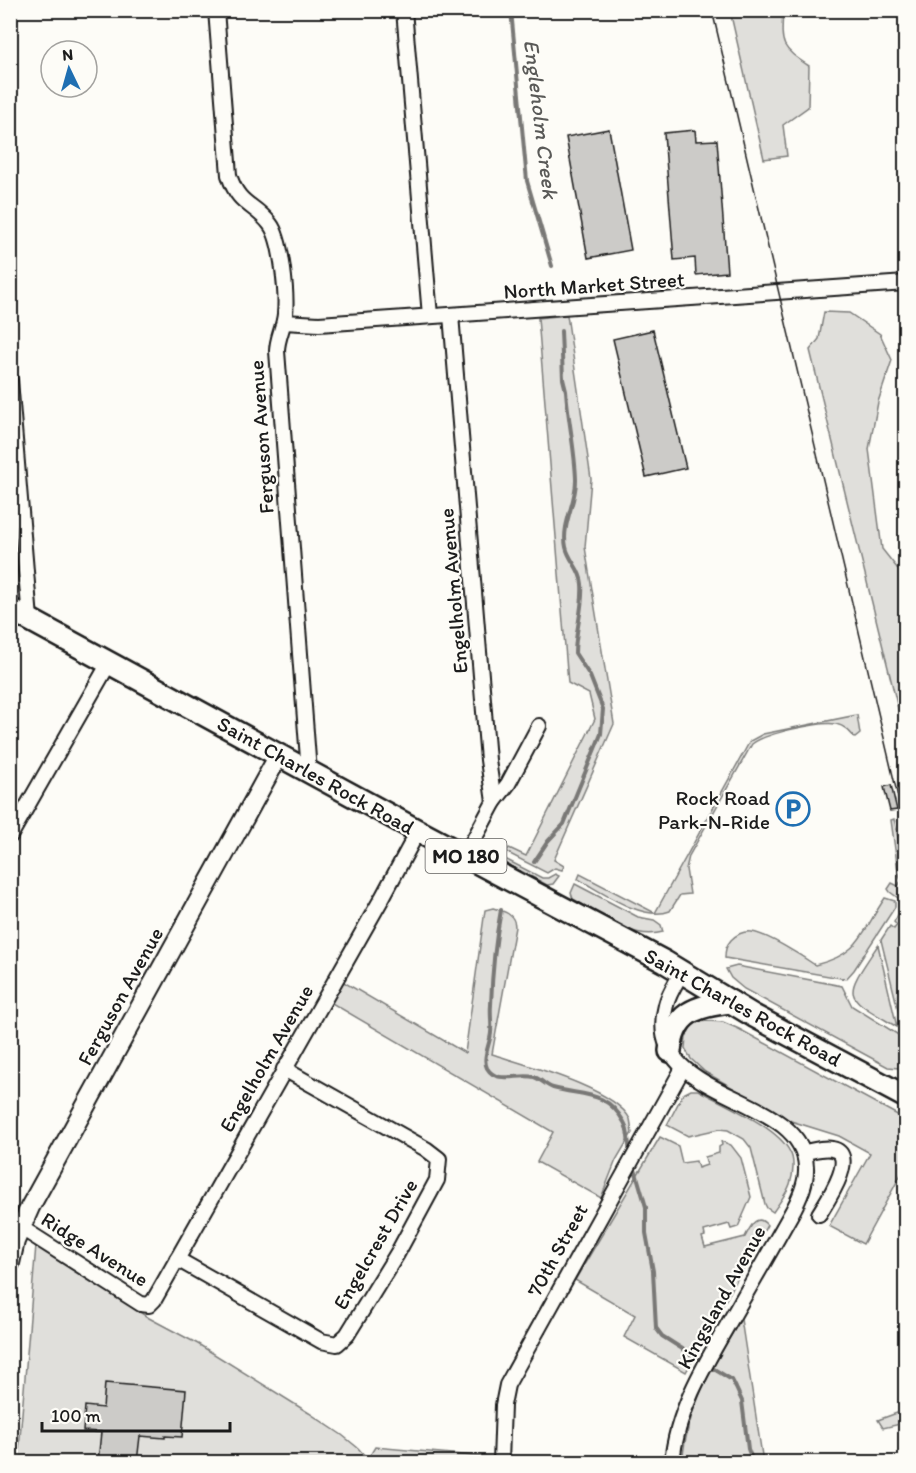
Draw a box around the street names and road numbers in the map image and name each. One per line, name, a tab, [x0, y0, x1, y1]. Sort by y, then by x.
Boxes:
street label: North Market Street	[503, 266, 686, 304]
street label: Ferguson Avenue	[243, 359, 279, 515]
street label: Engelholm Avenue	[433, 507, 473, 675]
street label: Saint Charles Rock Road	[213, 710, 419, 840]
road number: MO 180	[426, 839, 506, 873]
street label: Ferguson Avenue	[72, 923, 168, 1069]
street label: Saint Charles Rock Road	[640, 942, 846, 1072]
street label: Engelholm Avenue	[214, 980, 318, 1136]
street label: Engelcrest Drive	[328, 1174, 422, 1314]
street label: 70th Street	[521, 1199, 593, 1301]
street label: Ridge Avenue	[37, 1206, 153, 1292]
street label: Kingsland Avenue	[671, 1221, 771, 1373]

